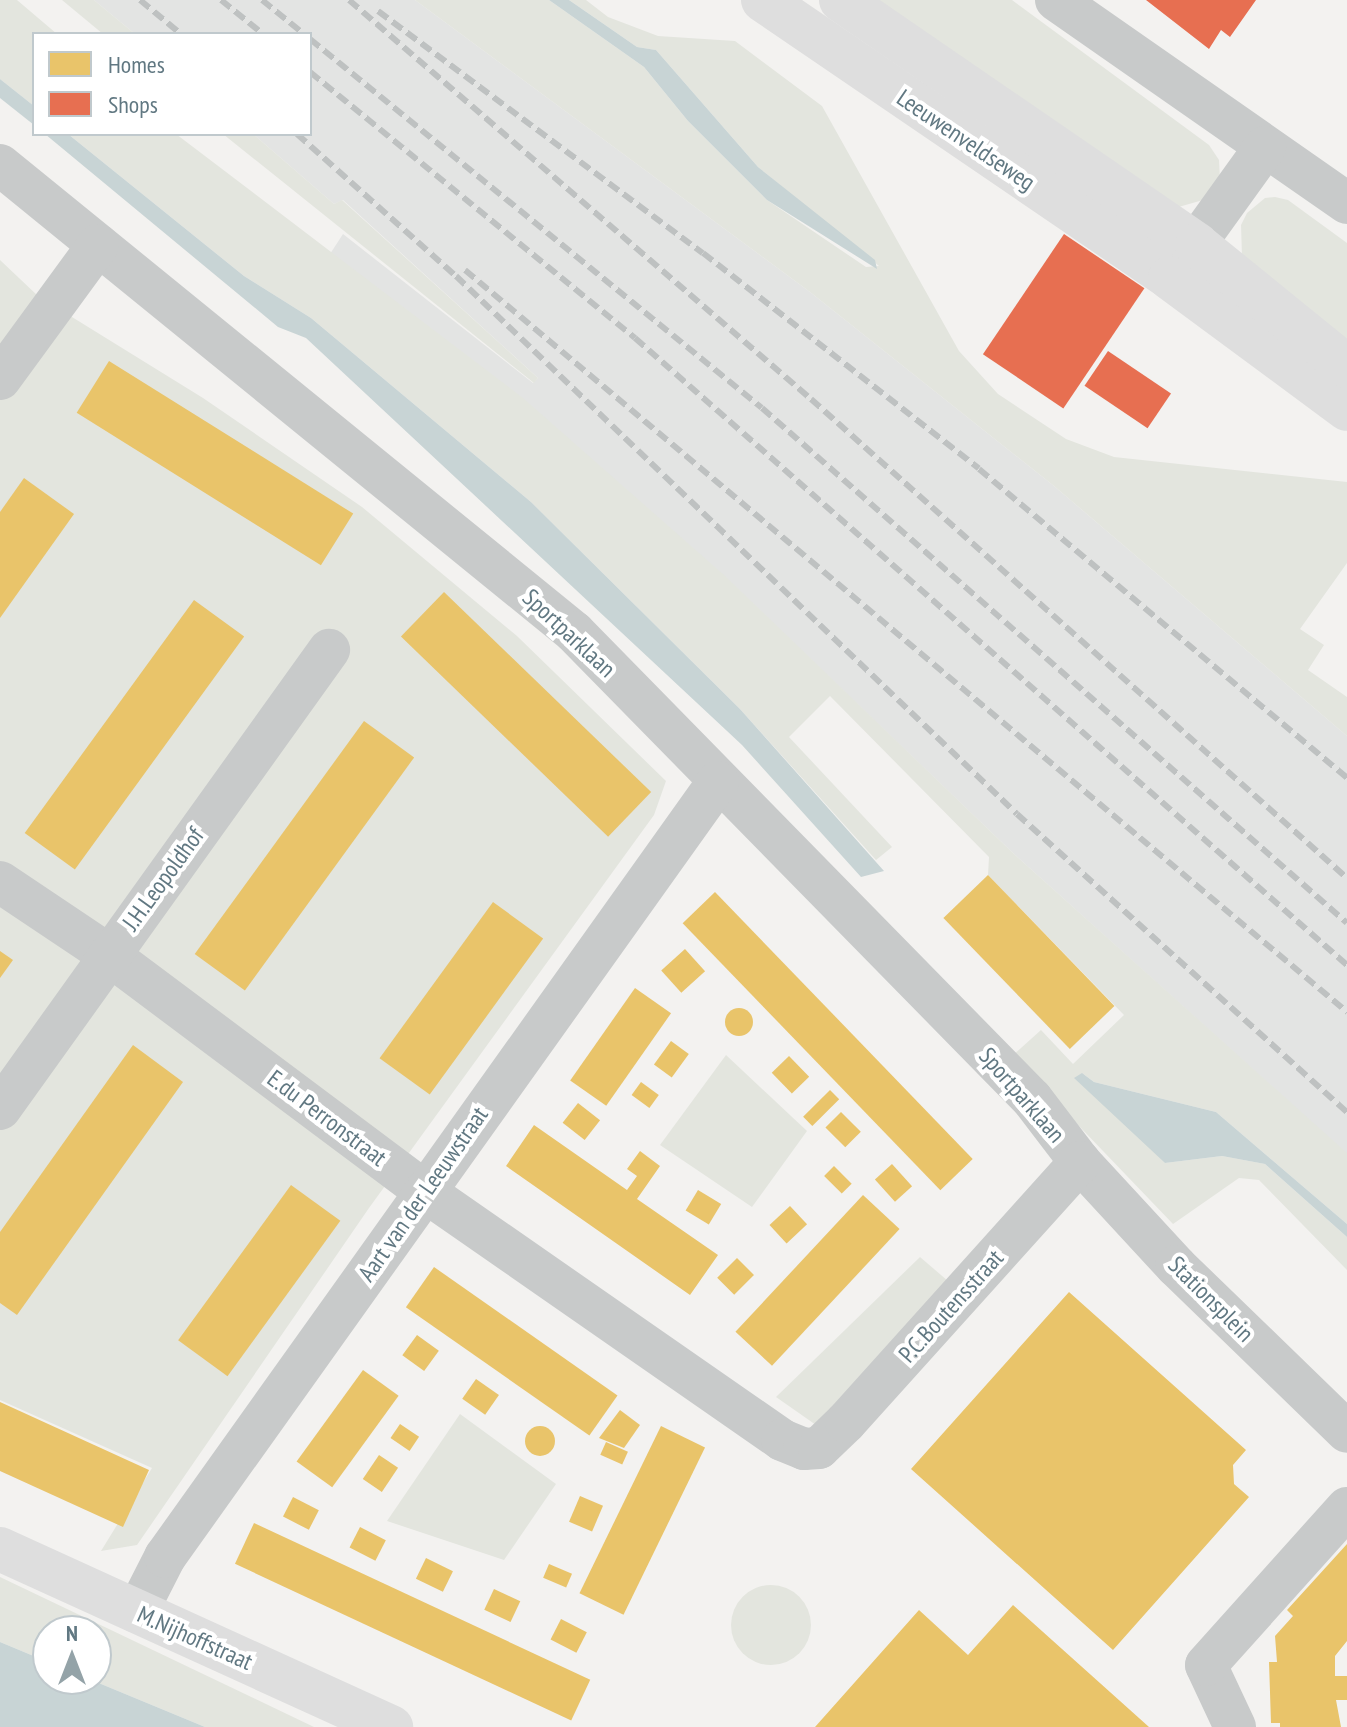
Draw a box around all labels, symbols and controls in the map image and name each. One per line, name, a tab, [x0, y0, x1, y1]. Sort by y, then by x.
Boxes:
legend	[32, 32, 312, 136]
text: Homes	[108, 49, 165, 80]
street label: Leeuwenveldseweg	[891, 83, 1041, 197]
text: Shops	[108, 89, 158, 120]
street label: Sportparklaan	[517, 583, 621, 683]
street label: J.H.Leopoldhof	[116, 822, 210, 936]
street label: Sportparklaan	[973, 1042, 1071, 1148]
street label: E.du Perronstraat	[262, 1064, 392, 1172]
street label: Aart van der Leeuwstraat	[352, 1101, 494, 1287]
street label: P.C.Boutensstraat	[893, 1244, 1009, 1368]
street label: Stationsplein	[1162, 1250, 1260, 1348]
street label: M.Nijhoffstraat	[133, 1600, 257, 1676]
north arrow	[32, 1615, 112, 1695]
text: N	[66, 1619, 78, 1647]

